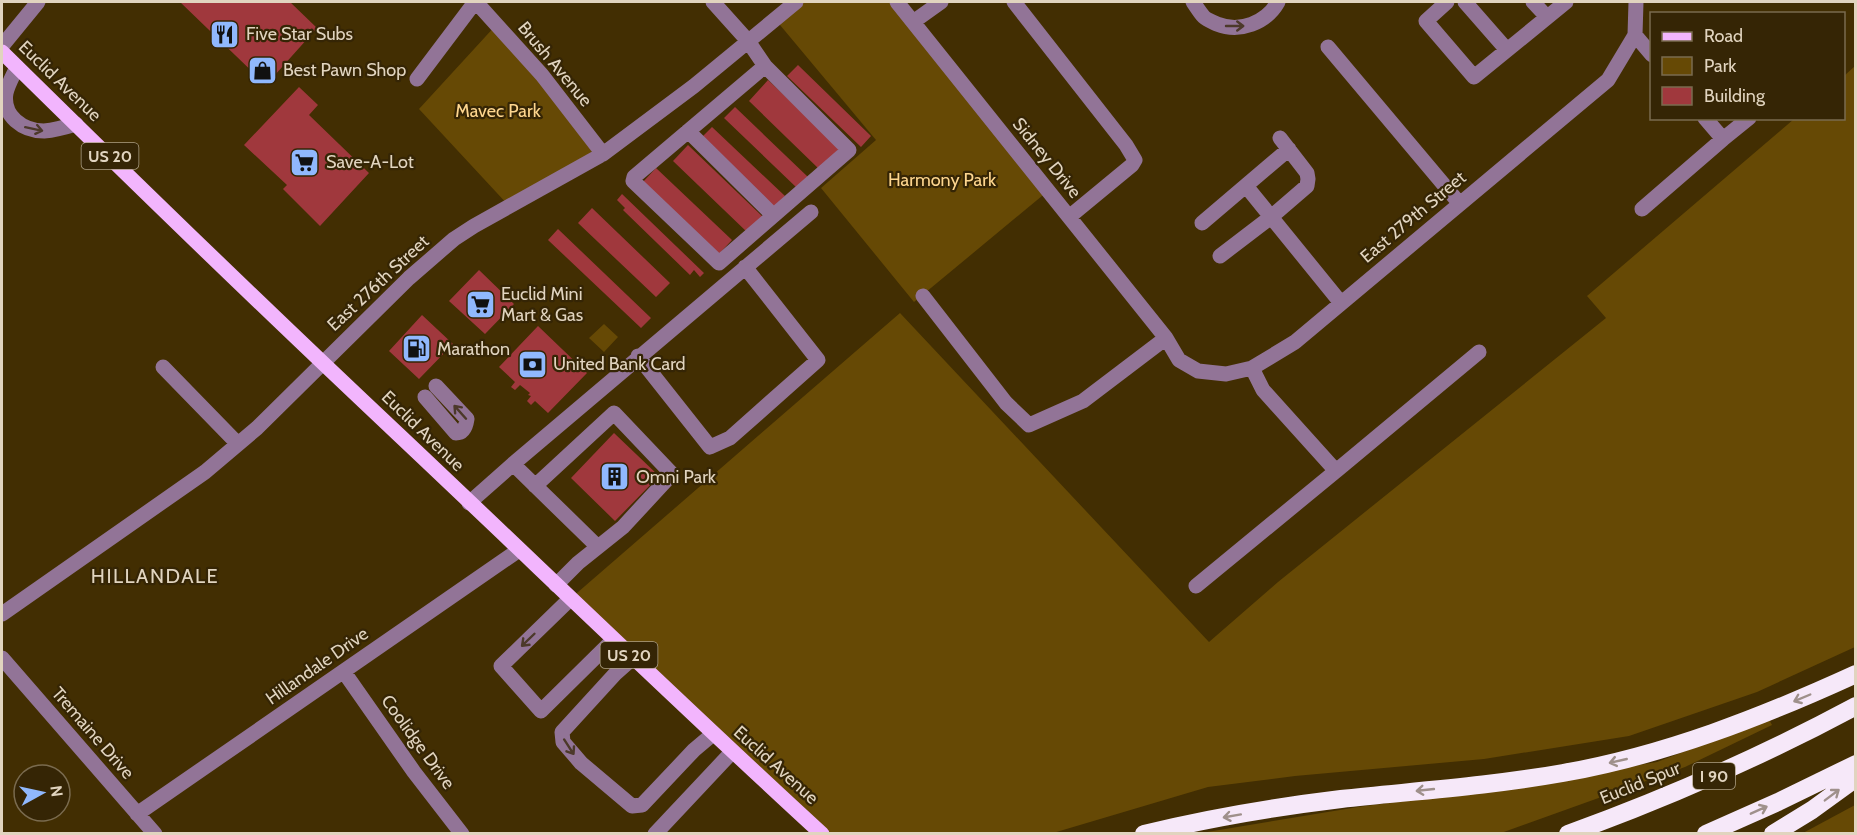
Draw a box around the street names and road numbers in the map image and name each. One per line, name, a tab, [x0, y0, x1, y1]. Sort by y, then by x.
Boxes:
street label: Brush Avenue	[513, 17, 597, 111]
street label: Euclid Avenue	[14, 36, 106, 126]
street label: Sidney Drive	[1008, 113, 1086, 203]
road number: US 20	[82, 143, 138, 169]
street label: East 279th Street	[1356, 166, 1470, 268]
street label: East 276th Street	[323, 230, 433, 336]
street label: Euclid Avenue	[377, 386, 469, 476]
street label: Hillandale Drive	[262, 623, 372, 709]
road number: US 20	[600, 642, 658, 668]
street label: Tremaine Drive	[47, 683, 139, 783]
street label: Coolidge Drive	[376, 691, 460, 793]
street label: Euclid Avenue	[729, 721, 823, 809]
street label: Euclid Spur	[1597, 757, 1684, 809]
road number: I 90	[1693, 763, 1735, 789]

